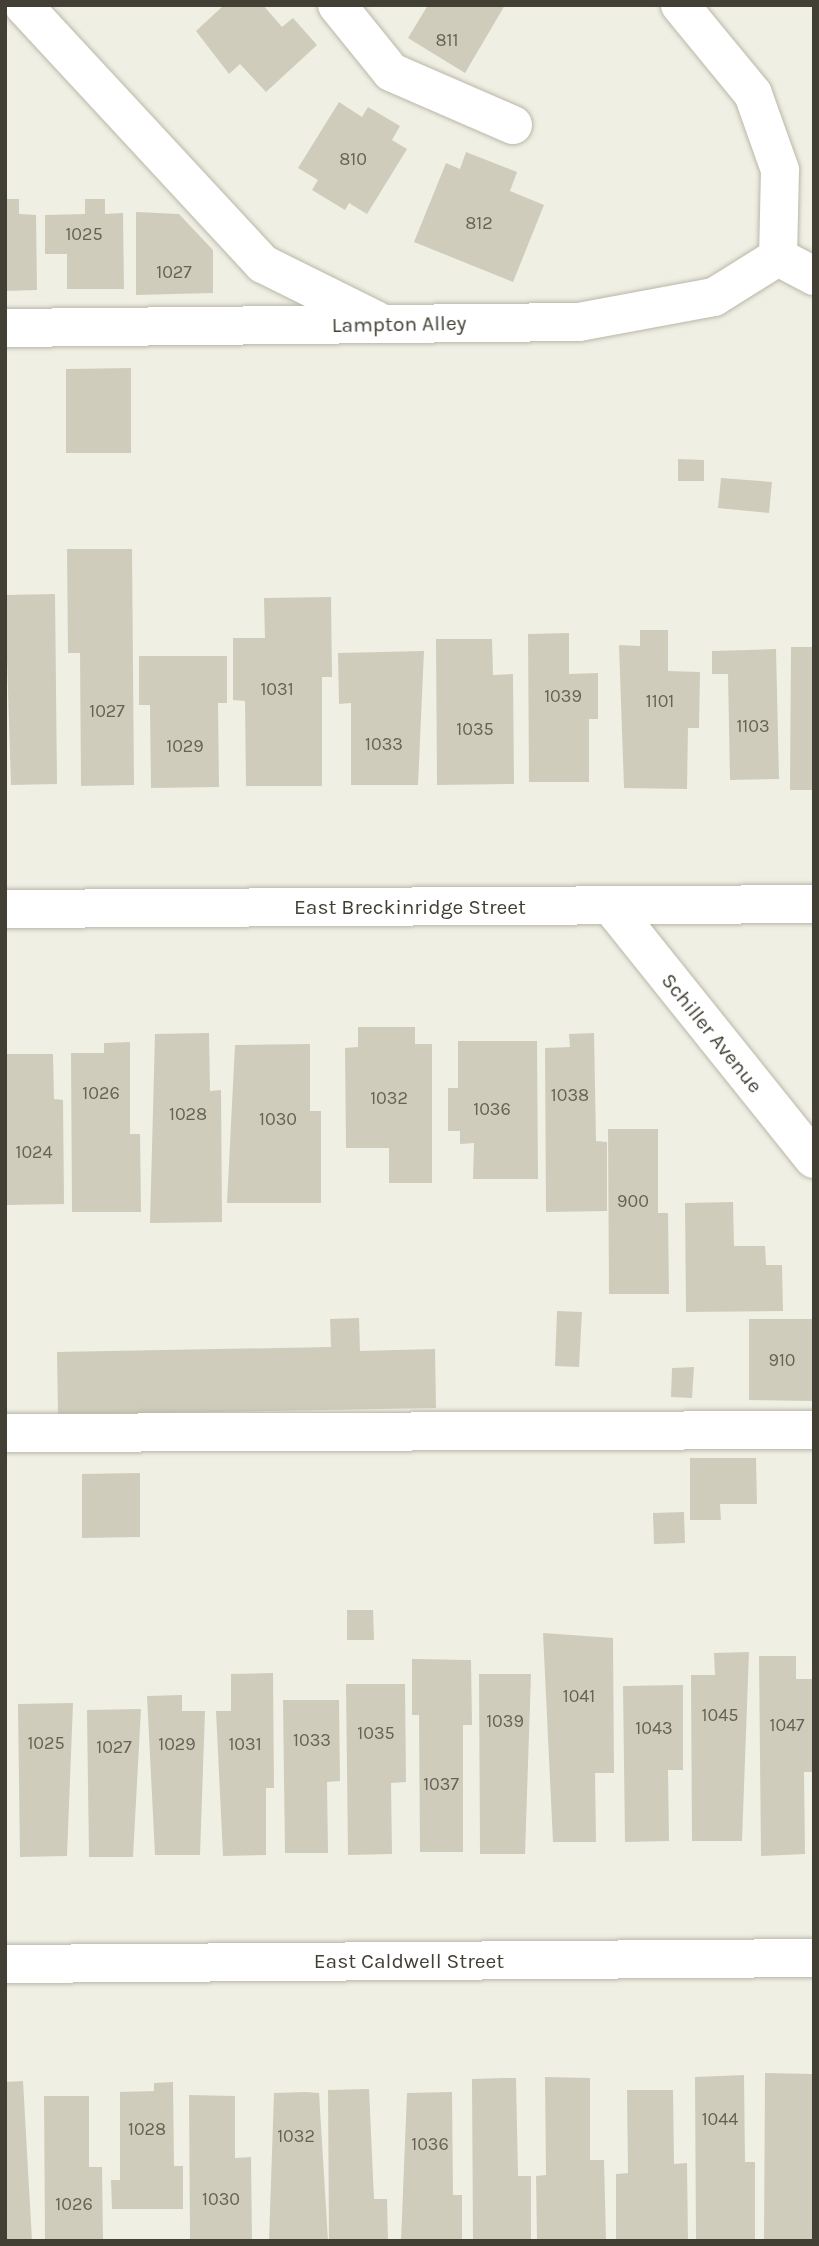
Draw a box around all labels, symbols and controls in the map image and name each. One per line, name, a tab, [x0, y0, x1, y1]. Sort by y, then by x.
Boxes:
house number: 811	[436, 29, 458, 51]
house number: 810	[339, 148, 367, 170]
house number: 812	[465, 212, 493, 234]
house number: 1025	[65, 223, 103, 245]
house number: 1027	[156, 261, 192, 283]
street label: Lampton Alley	[331, 310, 467, 338]
house number: 1031	[260, 678, 294, 700]
house number: 1039	[544, 685, 582, 707]
house number: 1101	[646, 690, 674, 712]
house number: 1027	[89, 700, 125, 722]
house number: 1103	[736, 715, 770, 737]
house number: 1035	[456, 718, 494, 740]
house number: 1033	[365, 733, 403, 755]
house number: 1029	[166, 735, 204, 757]
street label: East Breckinridge Street	[294, 894, 526, 920]
street label: Schiller Avenue	[656, 968, 768, 1098]
house number: 1026	[82, 1082, 120, 1104]
house number: 1038	[551, 1084, 589, 1106]
house number: 1032	[370, 1087, 408, 1109]
house number: 1036	[473, 1098, 511, 1120]
house number: 1028	[169, 1103, 207, 1125]
house number: 1030	[259, 1108, 297, 1130]
house number: 1024	[15, 1141, 53, 1163]
house number: 900	[617, 1190, 649, 1212]
house number: 910	[768, 1349, 796, 1371]
house number: 1041	[563, 1685, 595, 1707]
house number: 1045	[702, 1704, 738, 1726]
house number: 1039	[486, 1710, 524, 1732]
house number: 1047	[769, 1714, 805, 1736]
house number: 1043	[635, 1717, 673, 1739]
house number: 1035	[357, 1722, 395, 1744]
house number: 1033	[293, 1729, 331, 1751]
house number: 1025	[27, 1732, 65, 1754]
house number: 1029	[158, 1733, 196, 1755]
house number: 1031	[228, 1733, 262, 1755]
house number: 1027	[96, 1736, 132, 1758]
house number: 1037	[423, 1773, 459, 1795]
street label: East Caldwell Street	[314, 1948, 504, 1974]
house number: 1044	[702, 2108, 738, 2130]
house number: 1028	[128, 2118, 166, 2140]
house number: 1032	[277, 2125, 315, 2147]
house number: 1036	[411, 2133, 449, 2155]
house number: 1030	[202, 2188, 240, 2210]
house number: 1026	[55, 2193, 93, 2215]

